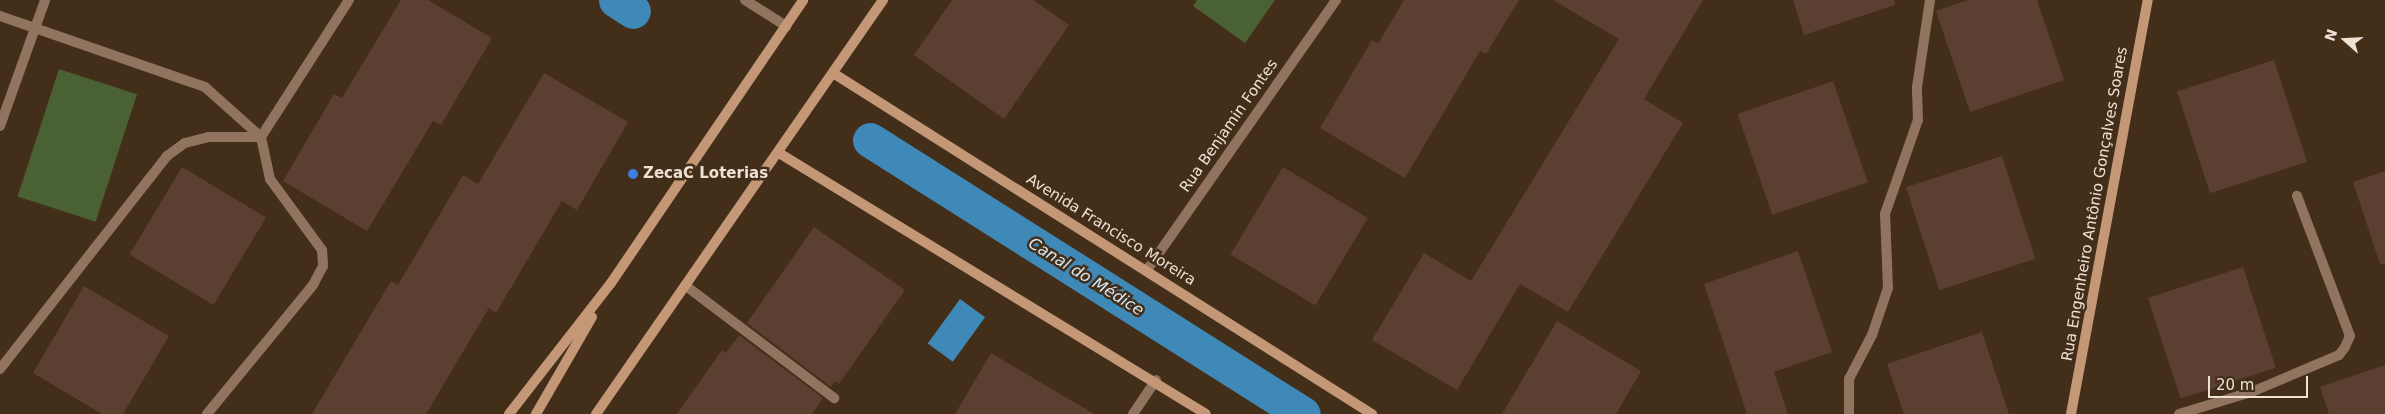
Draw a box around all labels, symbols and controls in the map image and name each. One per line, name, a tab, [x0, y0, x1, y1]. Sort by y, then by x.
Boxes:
north arrow	[2320, 15, 2370, 65]
text: N	[2321, 27, 2340, 43]
street label: Rua Engenheiro Antônio Gonçalves Soares	[2058, 45, 2132, 363]
street label: Rua Benjamin Fontes	[1176, 56, 1282, 196]
place label: ZecaC Loterias	[643, 165, 768, 183]
marker: ZecaC Loterias	[627, 168, 639, 180]
street label: Avenida Francisco Moreira	[1023, 170, 1199, 290]
water label: Canal do Médice	[1025, 234, 1147, 320]
scale bar	[2210, 366, 2310, 398]
text: 20 m	[2216, 376, 2254, 394]

